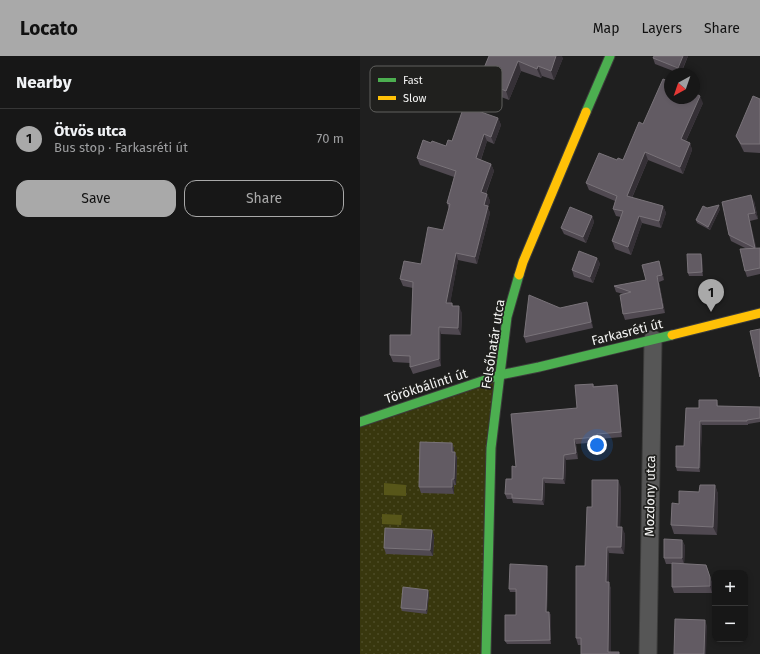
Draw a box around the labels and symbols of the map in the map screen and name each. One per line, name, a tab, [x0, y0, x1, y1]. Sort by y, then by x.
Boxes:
legend	[370, 66, 502, 112]
north arrow	[664, 68, 700, 104]
text: Fast	[403, 74, 423, 87]
text: Slow	[403, 92, 427, 105]
pin: 1	[698, 279, 724, 312]
street label: Felsőhatár utca	[479, 298, 507, 390]
street label: Farkasréti út	[590, 316, 664, 348]
street label: Törökbálinti út	[383, 365, 470, 406]
your location	[587, 435, 607, 455]
street label: Mozdony utca	[642, 455, 658, 537]

